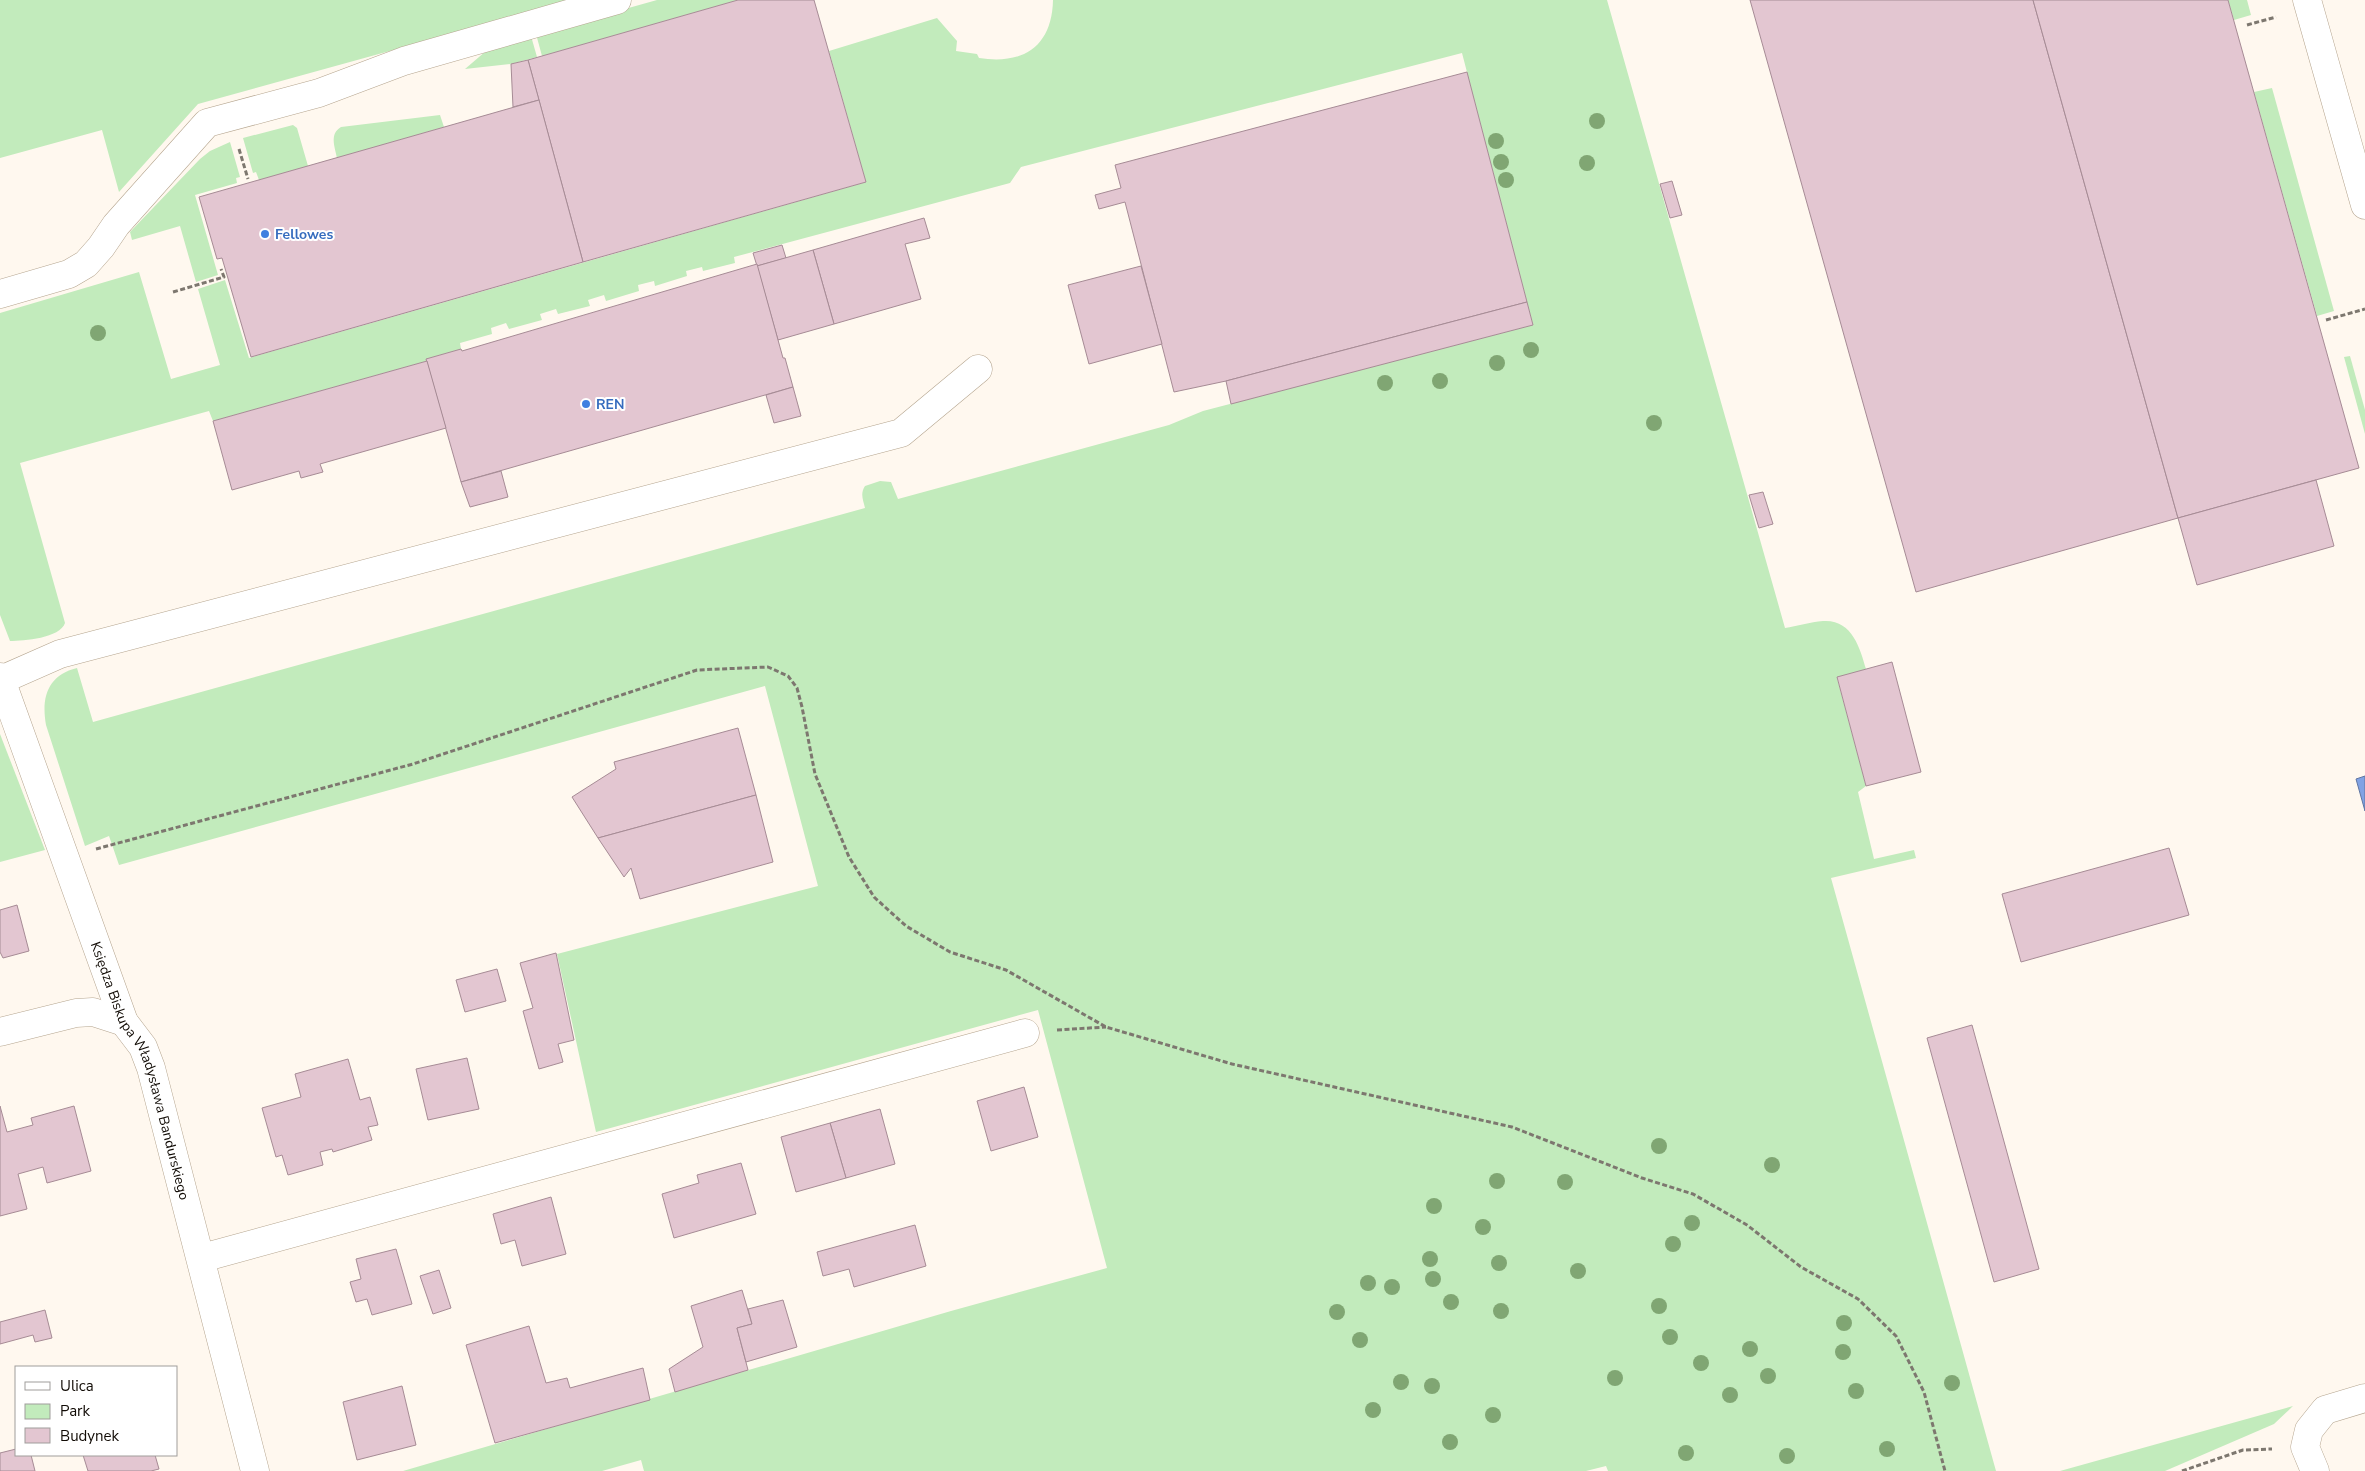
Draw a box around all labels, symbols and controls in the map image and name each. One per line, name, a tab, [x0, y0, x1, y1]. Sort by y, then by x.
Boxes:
place label: Fellowes	[275, 225, 333, 244]
marker: Fellowes	[259, 228, 271, 240]
place label: REN	[596, 395, 624, 414]
marker: REN	[580, 398, 592, 410]
street label: Księdza Biskupa Władysława Bandurskiego	[86, 939, 194, 1202]
legend	[15, 1366, 178, 1456]
text: Ulica	[60, 1376, 94, 1396]
text: Park	[60, 1401, 90, 1421]
text: Budynek	[60, 1426, 120, 1446]

